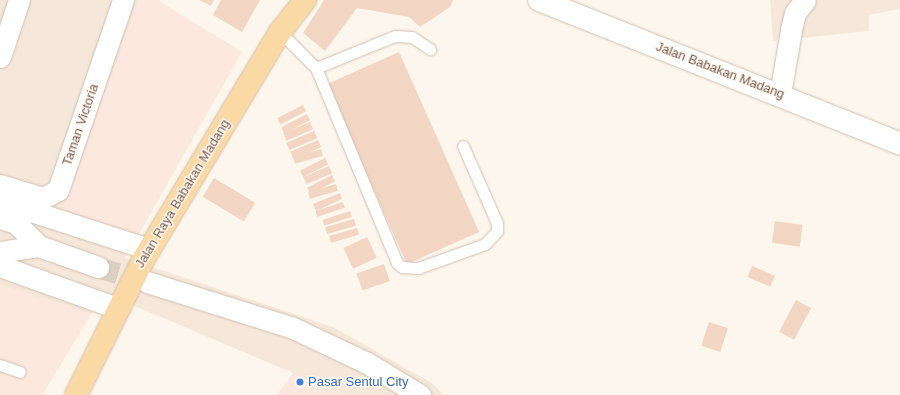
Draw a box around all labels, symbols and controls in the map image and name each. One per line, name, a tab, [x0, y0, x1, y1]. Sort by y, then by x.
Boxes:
street label: Jalan Babakan Madang	[653, 39, 787, 103]
street label: Taman Victoria	[60, 82, 102, 168]
street label: Jalan Raya Babakan Madang	[132, 117, 234, 271]
place label: Pasar Sentul City	[308, 374, 408, 390]
marker: Pasar Sentul City	[295, 377, 305, 387]

